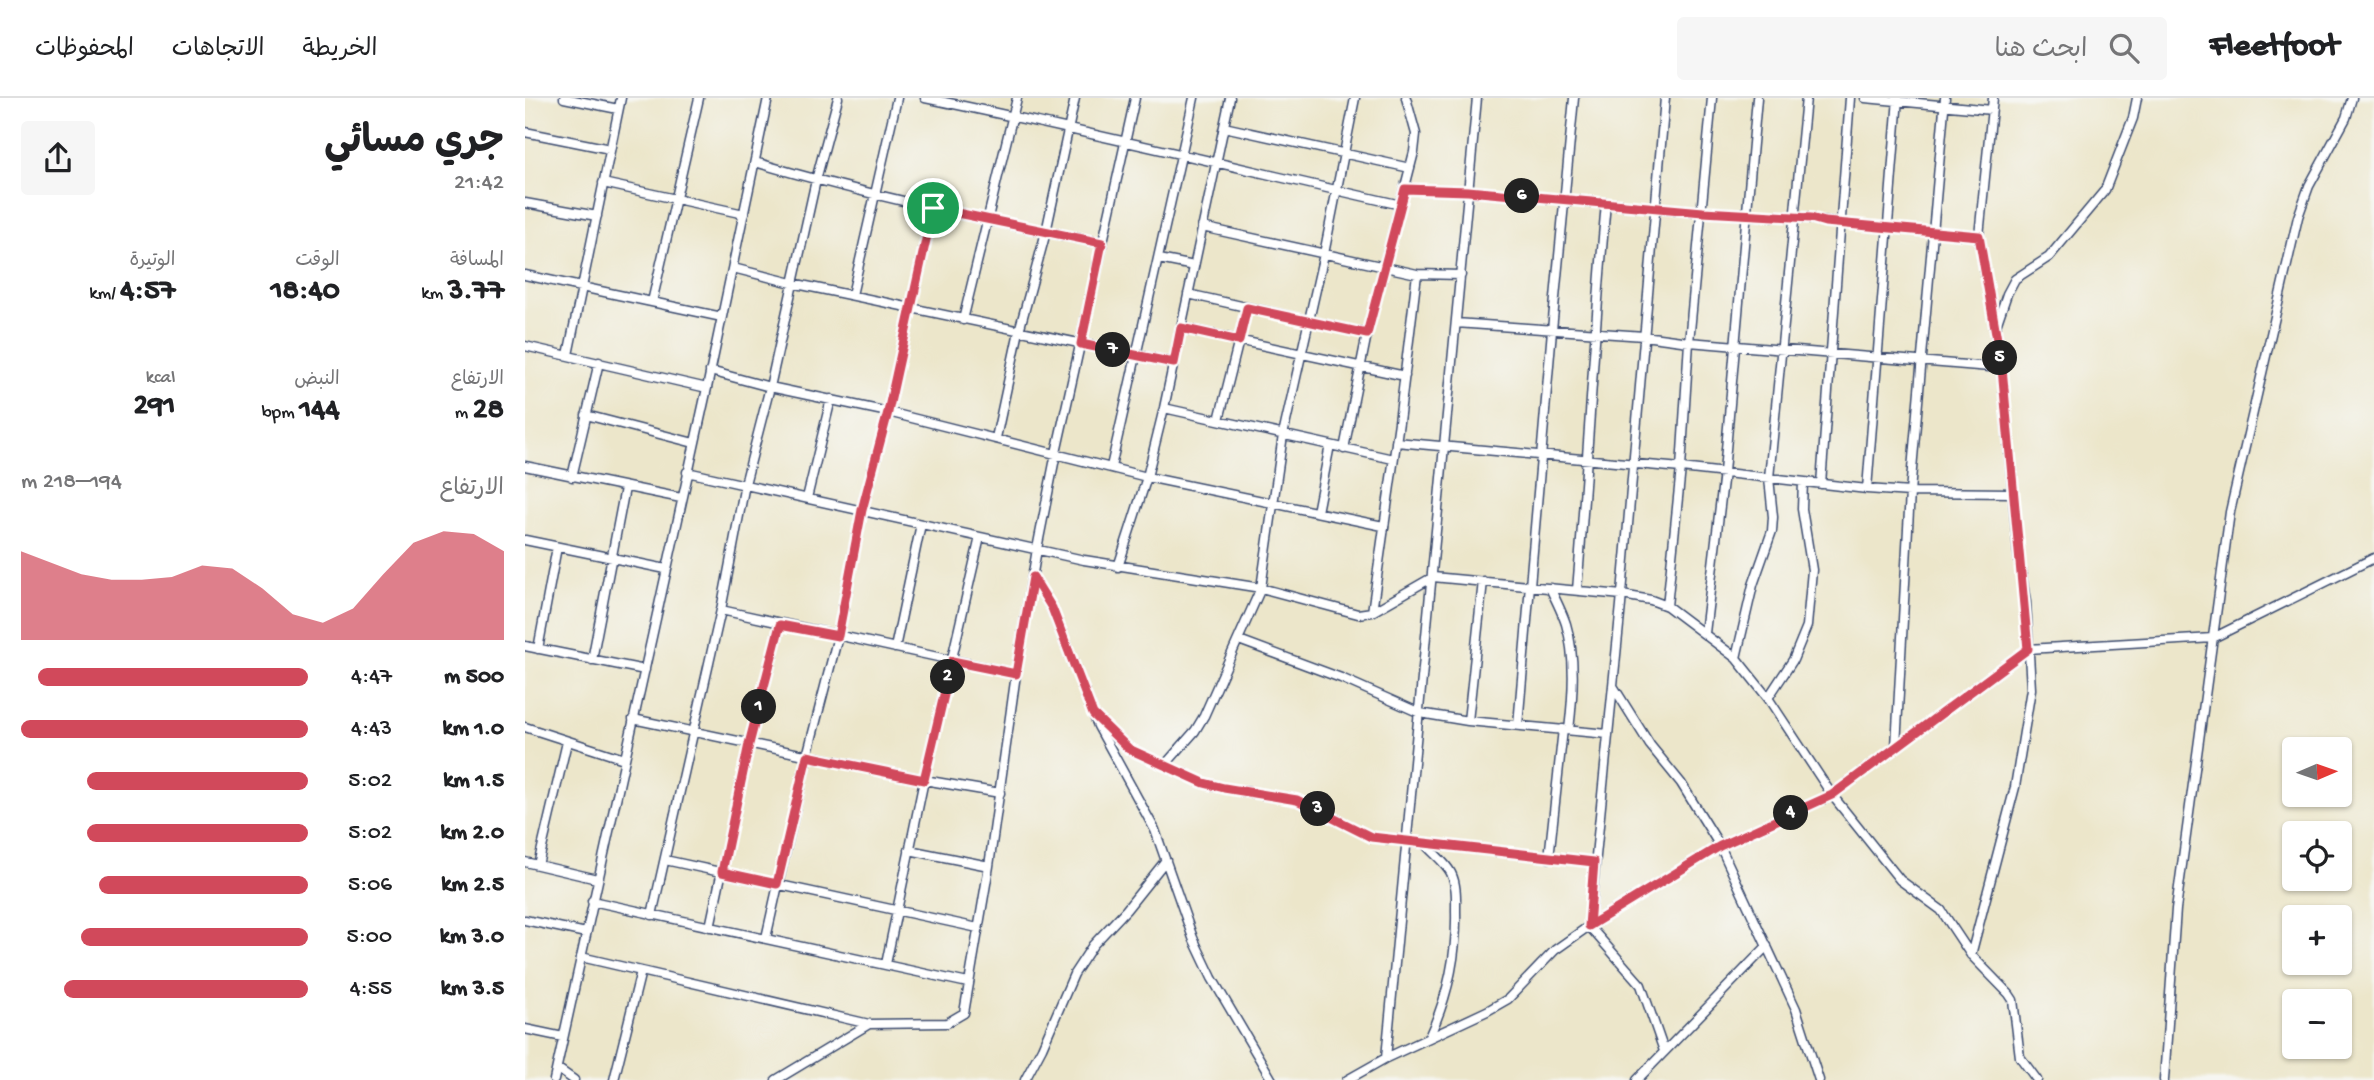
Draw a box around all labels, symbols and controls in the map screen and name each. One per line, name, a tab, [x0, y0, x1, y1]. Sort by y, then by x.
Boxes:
search box	[1677, 17, 2167, 80]
icon: search	[2105, 29, 2143, 67]
text: Fleetfoot	[2209, 29, 2339, 67]
text: المحفوظات	[35, 36, 134, 65]
text: الاتجاهات	[172, 36, 265, 65]
text: الخريطة	[303, 36, 377, 65]
text: ابحث هنا	[1994, 36, 2087, 67]
button: share	[21, 121, 95, 195]
text: جري مسائي	[324, 122, 504, 166]
text: 21:42	[454, 170, 504, 197]
pin	[903, 178, 963, 238]
pin: 6	[1504, 178, 1539, 214]
text: 6	[1517, 184, 1526, 207]
icon: arrive	[914, 189, 952, 227]
text: الوتيرة	[129, 250, 175, 273]
text: الوقت	[295, 250, 340, 273]
text: المسافة	[450, 250, 504, 273]
text: 4:57	[120, 275, 175, 310]
text: 18:40	[270, 275, 340, 310]
text: 3.77	[448, 275, 504, 310]
text: /km	[89, 283, 120, 306]
text: km	[421, 283, 448, 306]
pin: 7	[1095, 332, 1131, 368]
text: 7	[1108, 338, 1117, 361]
pin: 5	[1983, 341, 2017, 376]
text: 5	[1995, 346, 2005, 369]
text: kcal	[146, 367, 175, 390]
text: النبض	[294, 369, 340, 392]
text: الارتفاع	[451, 369, 504, 392]
text: 291	[133, 390, 175, 425]
text: 144	[299, 394, 340, 429]
text: 28	[473, 394, 504, 429]
text: bpm	[262, 402, 299, 425]
text: m	[455, 402, 473, 425]
text: 194–218 m	[21, 469, 122, 496]
text: الارتفاع	[440, 476, 504, 503]
pin: 2	[931, 660, 965, 694]
text: 4:47	[351, 664, 392, 691]
text: 500 m	[444, 664, 504, 691]
text: 2	[943, 665, 952, 688]
pin: 1	[741, 690, 777, 724]
text: 1	[755, 695, 762, 718]
text: 4:43	[351, 716, 392, 743]
text: 1.0 km	[442, 716, 504, 743]
north arrow	[2282, 737, 2352, 807]
map controls	[2282, 737, 2352, 1059]
text: 5:02	[348, 768, 392, 795]
text: 1.5 km	[443, 768, 504, 795]
pin: 3	[1301, 792, 1335, 826]
pin: 4	[1773, 796, 1809, 830]
text: 3	[1313, 797, 1322, 820]
text: 4	[1786, 801, 1795, 824]
text: 5:02	[348, 820, 392, 847]
text: 2.0 km	[440, 820, 504, 847]
button: locate	[2282, 821, 2352, 891]
text: 5:06	[348, 872, 392, 899]
text: 2.5 km	[441, 872, 504, 899]
button: +	[2282, 905, 2352, 975]
text: 5:00	[347, 924, 392, 951]
text: 3.0 km	[440, 924, 504, 951]
text: 4:55	[350, 976, 392, 1003]
text: 3.5 km	[441, 976, 504, 1003]
button: −	[2282, 989, 2352, 1059]

